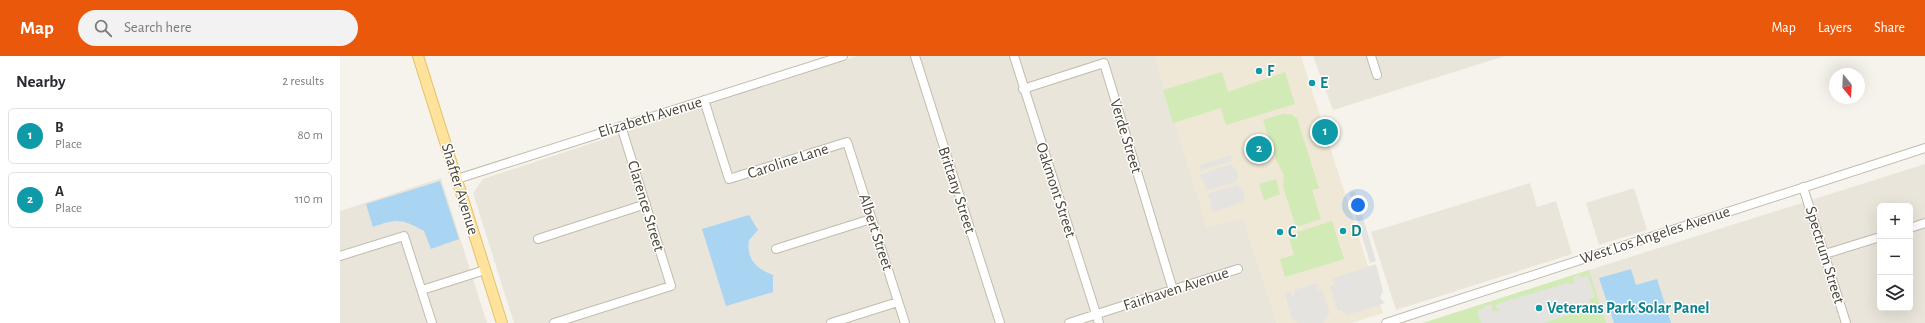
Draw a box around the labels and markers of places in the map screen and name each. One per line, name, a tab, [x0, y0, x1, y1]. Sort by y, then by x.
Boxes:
place label: F	[1267, 63, 1275, 79]
marker: F	[1254, 66, 1264, 76]
place label: E	[1320, 75, 1328, 91]
marker: E	[1307, 78, 1317, 88]
pin: 1	[1312, 117, 1338, 147]
pin: 2	[1246, 134, 1272, 164]
place label: D	[1351, 223, 1362, 239]
place label: C	[1288, 224, 1297, 240]
marker: D	[1338, 226, 1348, 236]
marker: C	[1275, 227, 1285, 237]
place label: Veterans Park Solar Panel	[1547, 300, 1710, 316]
marker: Veterans Park Solar Panel	[1534, 303, 1544, 313]

